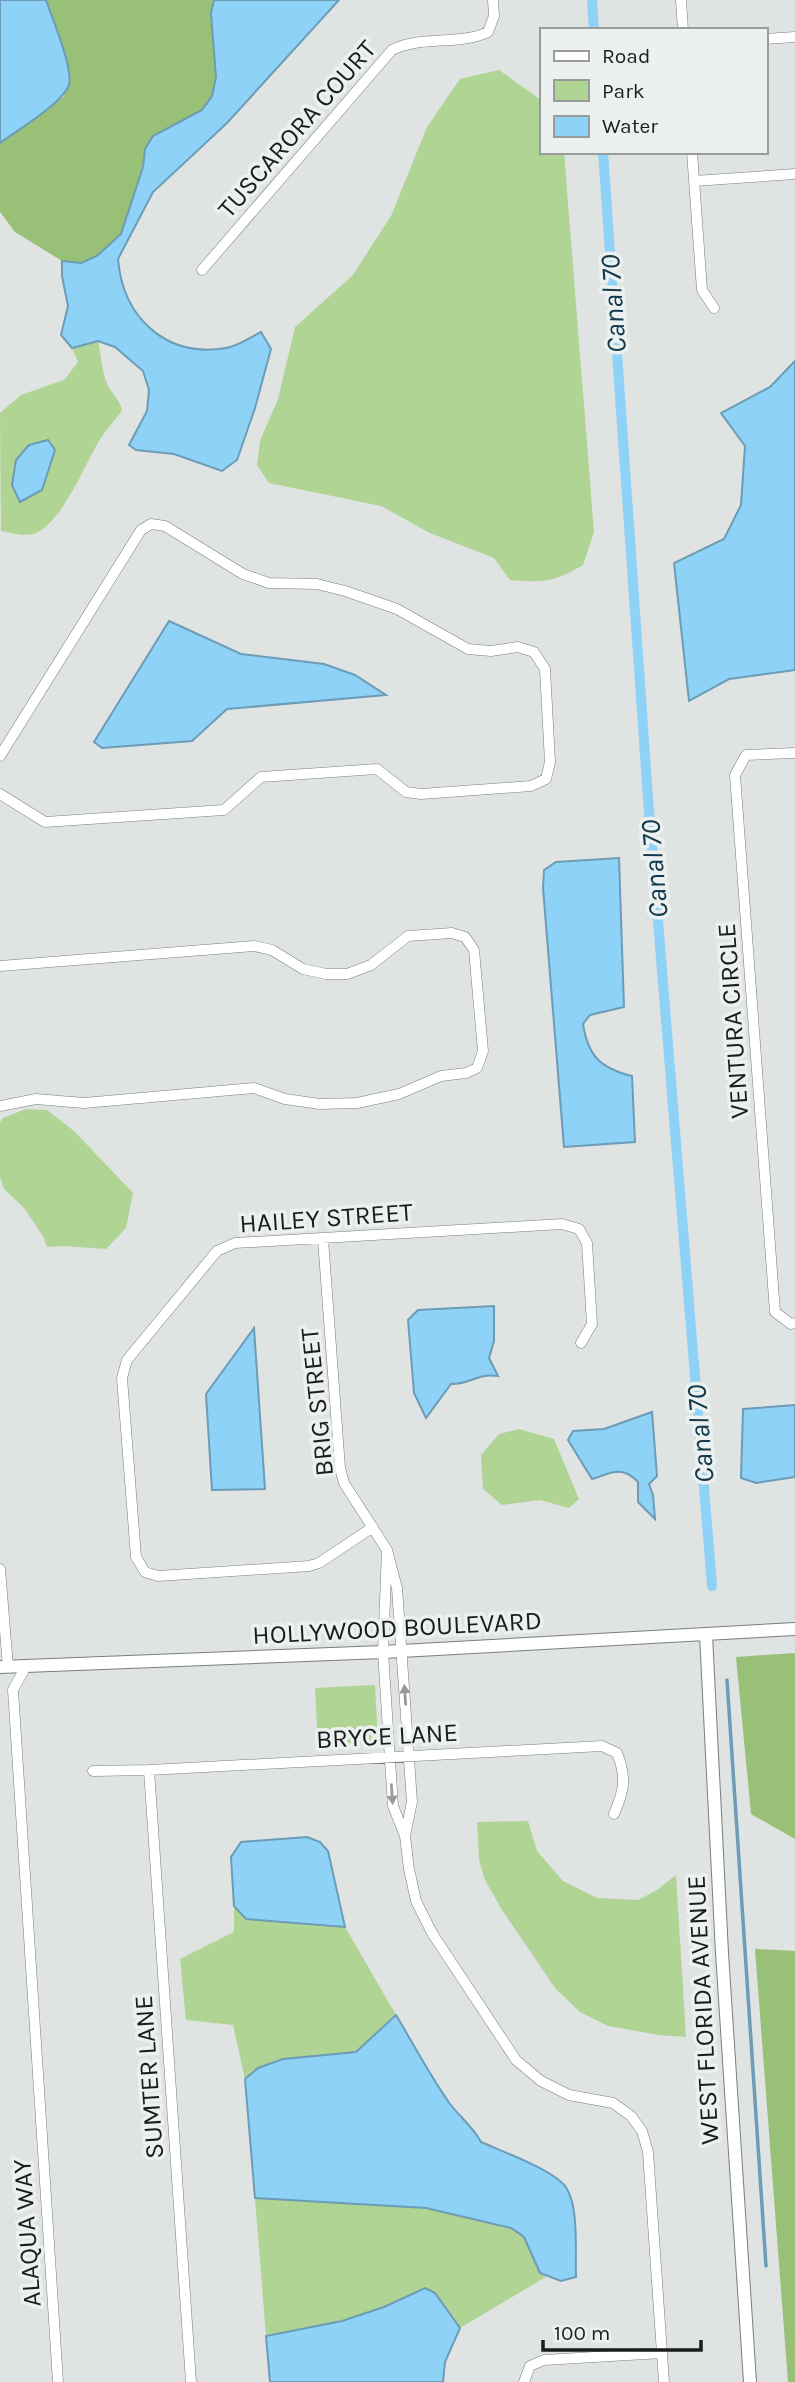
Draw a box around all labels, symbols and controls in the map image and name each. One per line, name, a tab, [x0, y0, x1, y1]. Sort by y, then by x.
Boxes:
legend	[540, 28, 767, 154]
street label: TUSCARORA COURT	[212, 34, 382, 224]
text: Road	[602, 44, 650, 68]
text: Park	[602, 79, 645, 103]
text: Water	[602, 114, 658, 138]
water label: Canal 70	[593, 254, 633, 354]
water label: Canal 70	[633, 818, 675, 920]
street label: VENTURA CIRCLE	[711, 922, 755, 1120]
street label: HAILEY STREET	[238, 1196, 414, 1240]
street label: BRIG STREET	[294, 1326, 340, 1478]
water label: Canal 70	[679, 1383, 721, 1485]
street label: HOLLYWOOD BOULEVARD	[252, 1605, 542, 1651]
one-way arrow	[399, 1684, 410, 1706]
street label: BRYCE LANE	[315, 1717, 459, 1755]
one-way arrow	[387, 1783, 398, 1805]
street label: WEST FLORIDA AVENUE	[680, 1875, 726, 2145]
street label: SUMTER LANE	[128, 1994, 170, 2160]
street label: ALAQUA WAY	[6, 2157, 48, 2308]
scale bar	[543, 2308, 700, 2352]
text: 100 m	[554, 2321, 611, 2345]

